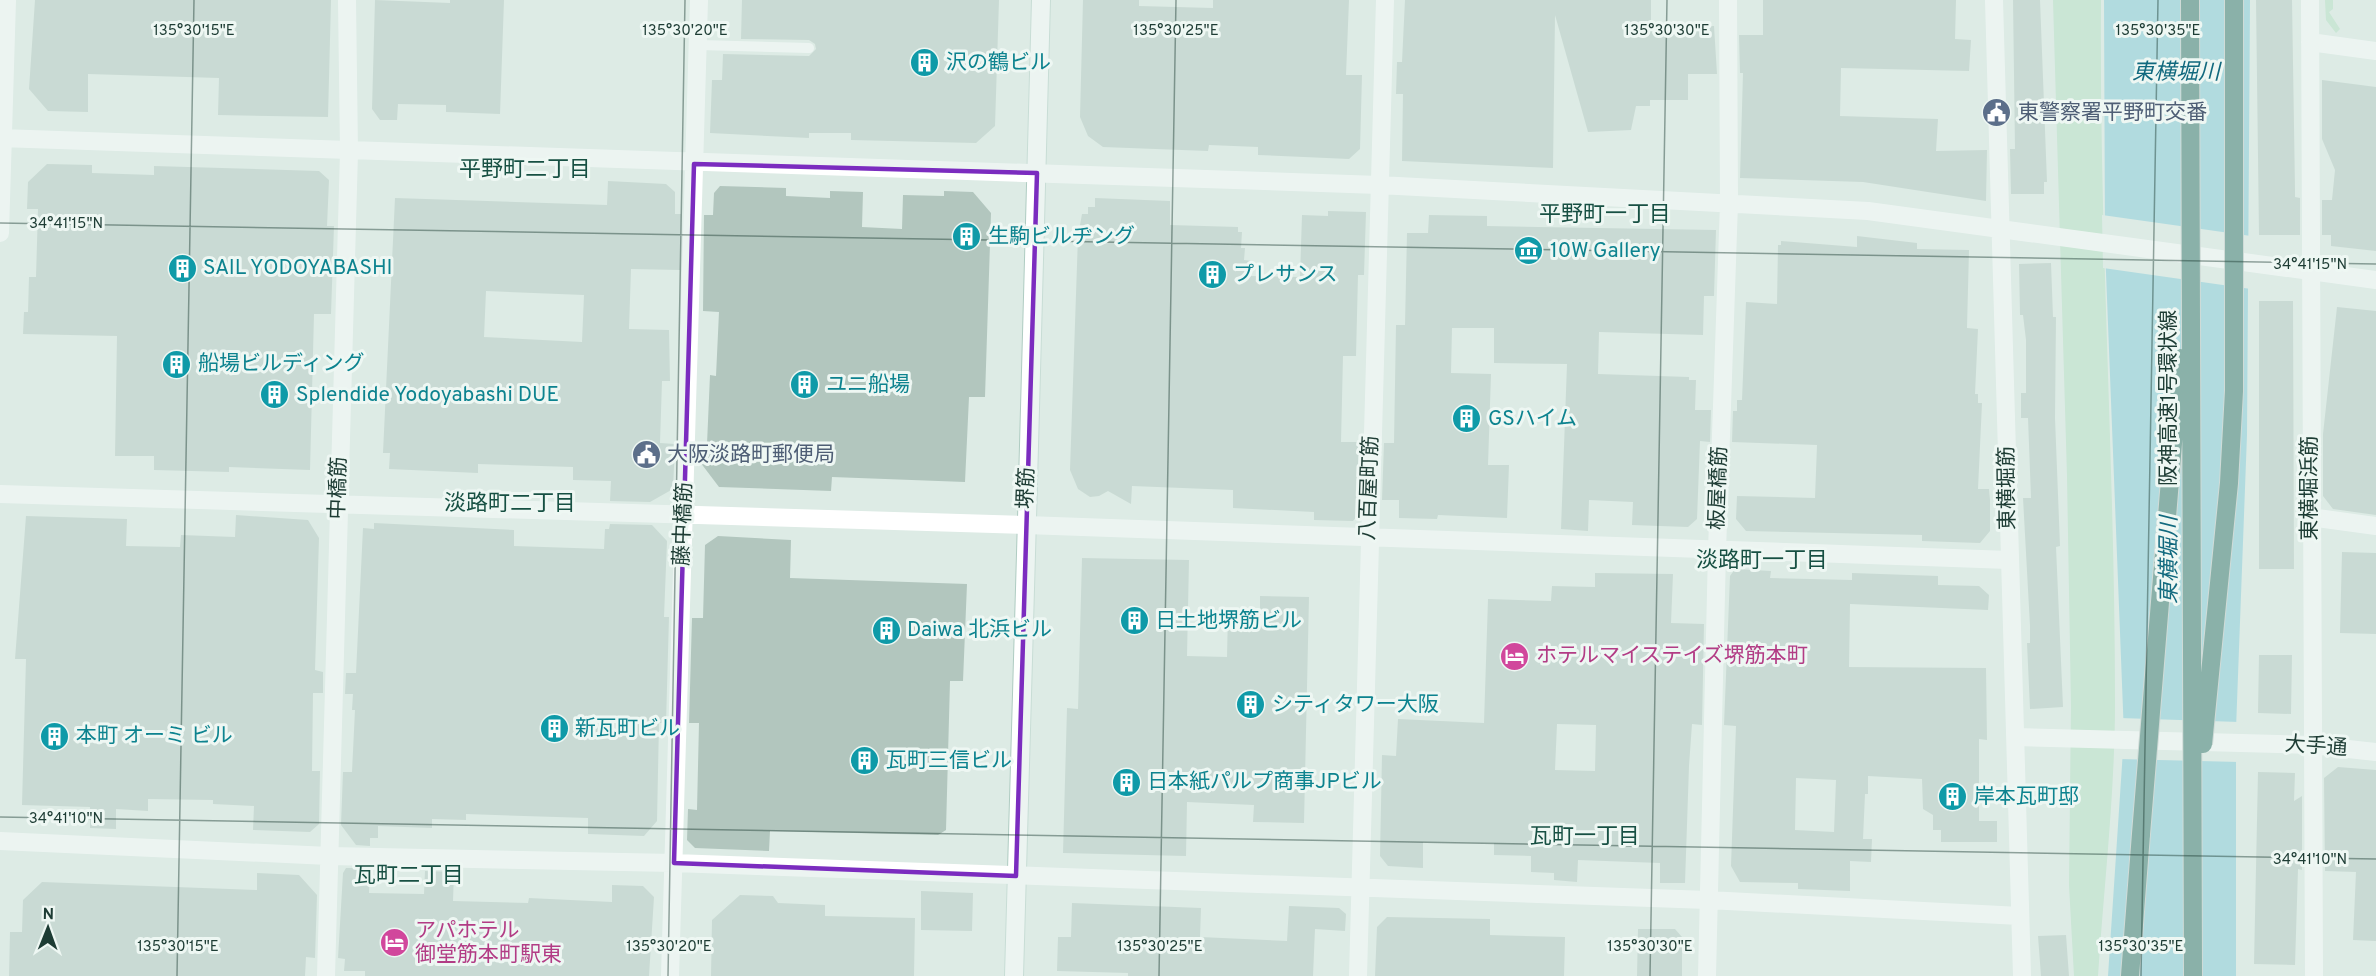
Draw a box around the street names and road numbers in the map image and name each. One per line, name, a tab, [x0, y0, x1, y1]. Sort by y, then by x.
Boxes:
street label: 阪神高速1号環状線	[2156, 310, 2183, 486]
street label: 八百屋町筋	[1355, 435, 1385, 541]
street label: 東横堀浜筋	[2297, 436, 2324, 541]
street label: 板屋橋筋	[1704, 446, 1734, 530]
street label: 東横堀筋	[1994, 446, 2022, 530]
street label: 中橋筋	[324, 456, 354, 520]
street label: 堺筋	[1013, 467, 1041, 509]
street label: 藤中橋筋	[669, 482, 699, 566]
street label: 大手通	[2284, 731, 2348, 763]

